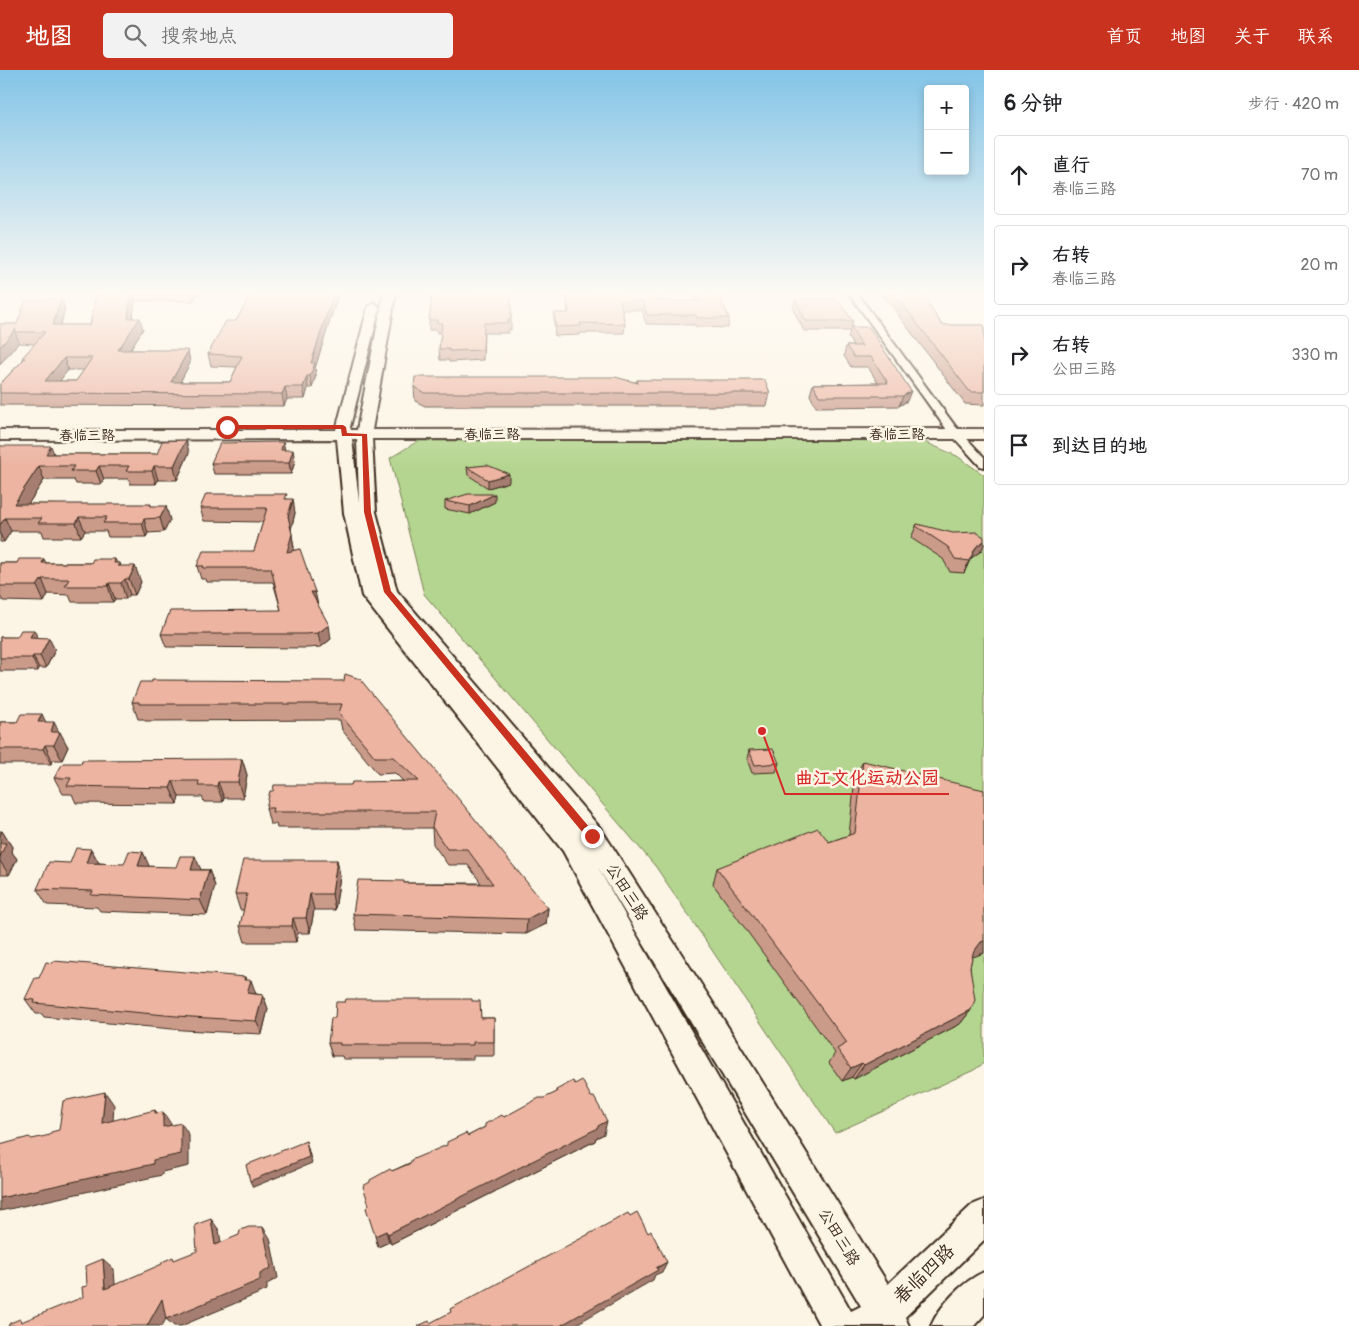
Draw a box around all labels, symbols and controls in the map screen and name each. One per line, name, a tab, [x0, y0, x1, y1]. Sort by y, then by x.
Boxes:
search box	[103, 13, 453, 58]
icon: search	[121, 21, 149, 49]
text: 地图	[25, 22, 73, 51]
text: 搜索地点	[161, 24, 237, 48]
text: 首页	[1106, 25, 1142, 48]
text: 地图	[1170, 25, 1206, 48]
text: 关于	[1234, 25, 1270, 48]
text: 联系	[1298, 25, 1334, 48]
map controls	[924, 85, 969, 175]
button: +	[924, 85, 969, 130]
text: 6 分钟	[1004, 90, 1063, 117]
text: 步行 · 420 m	[1248, 94, 1339, 114]
button: −	[924, 130, 969, 175]
text: 直行	[1052, 153, 1090, 177]
icon: ahead	[1005, 161, 1033, 189]
text: 70 m	[1301, 165, 1338, 185]
text: 春临三路	[1052, 179, 1116, 199]
text: 右转	[1052, 243, 1090, 267]
icon: right	[1005, 251, 1033, 279]
text: 20 m	[1300, 255, 1338, 275]
text: 春临三路	[1052, 269, 1116, 289]
text: 右转	[1052, 333, 1090, 357]
icon: right	[1005, 341, 1033, 369]
text: 330 m	[1292, 345, 1338, 365]
text: 公田三路	[1052, 359, 1116, 379]
route start	[216, 416, 239, 439]
street label: 春临三路	[464, 426, 520, 443]
street label: 春临三路	[869, 426, 925, 443]
street label: 春临三路	[59, 427, 115, 444]
icon: arrive	[1005, 431, 1033, 459]
text: 到达目的地	[1052, 434, 1147, 458]
callout: 曲江文化运动公园	[785, 761, 949, 794]
text: 曲江文化运动公园	[795, 767, 939, 790]
route end	[581, 825, 604, 848]
street label: 公田三路	[602, 860, 652, 924]
street label: 公田三路	[814, 1204, 864, 1270]
street label: 春临四路	[888, 1239, 960, 1309]

